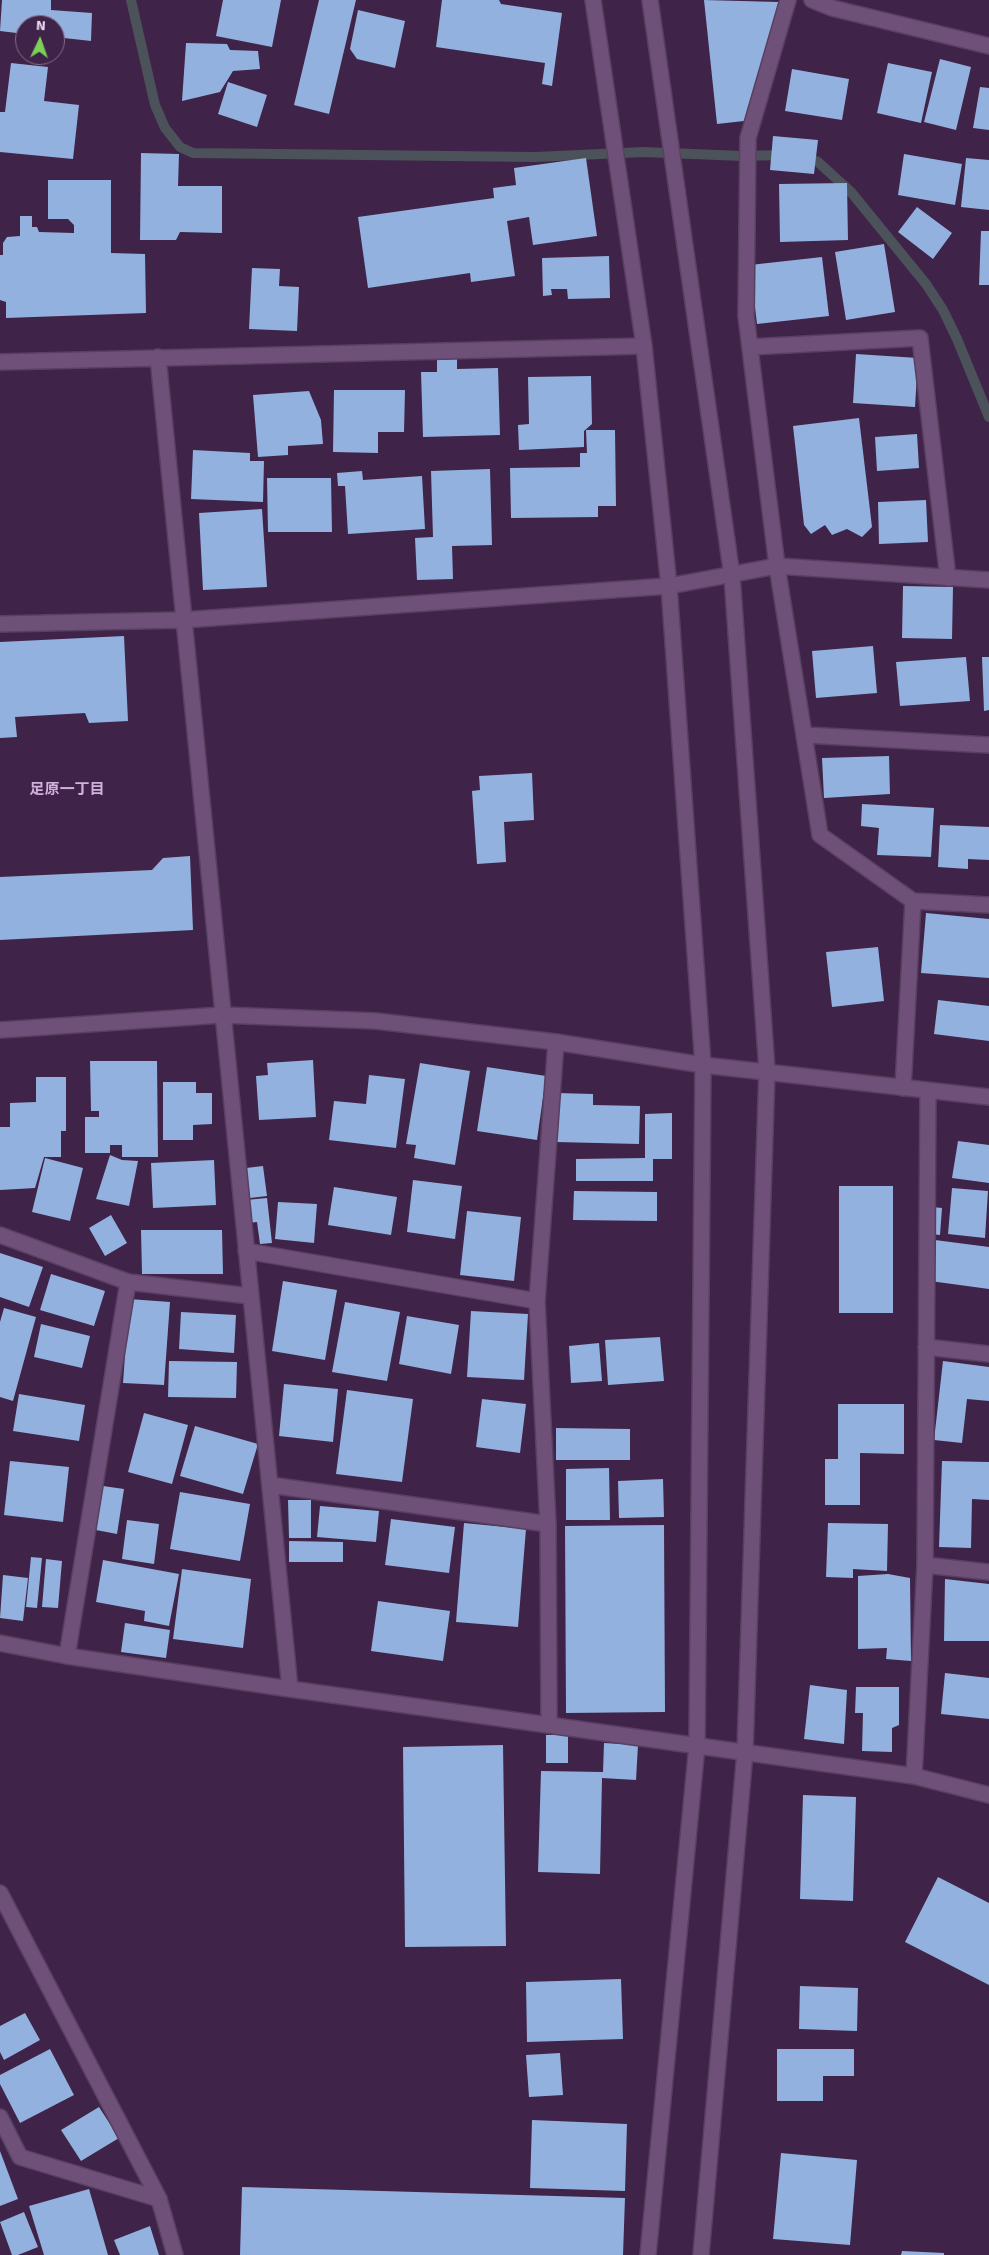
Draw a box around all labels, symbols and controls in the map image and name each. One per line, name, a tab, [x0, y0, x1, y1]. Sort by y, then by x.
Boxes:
north arrow	[15, 15, 65, 65]
text: N	[35, 17, 46, 34]
district label: 足原一丁目	[30, 781, 104, 799]

